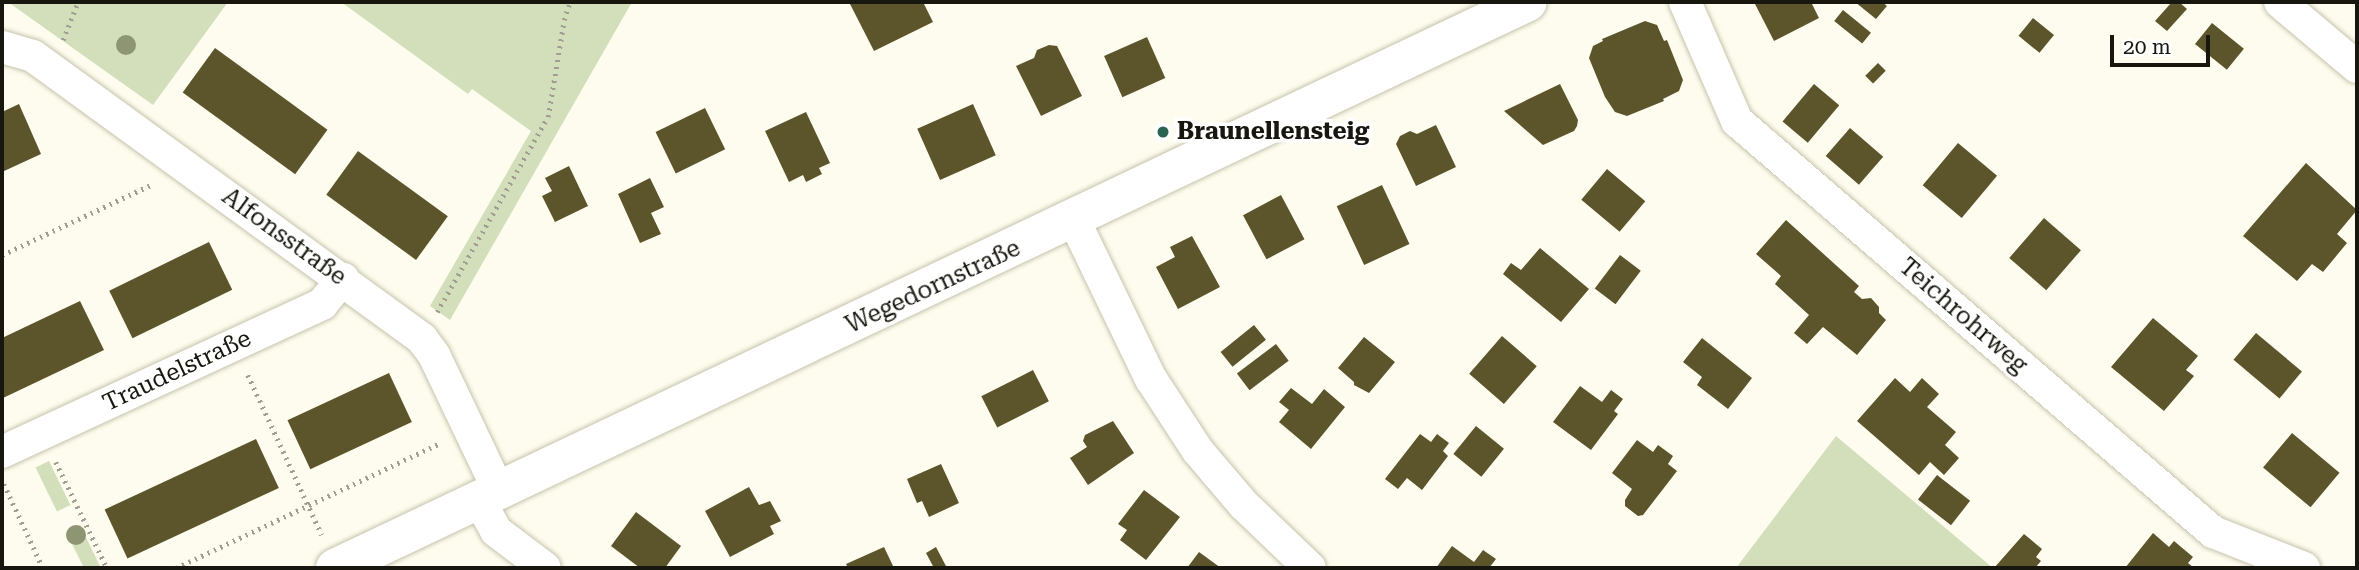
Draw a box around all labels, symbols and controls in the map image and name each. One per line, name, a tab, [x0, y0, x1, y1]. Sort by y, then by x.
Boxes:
scale bar	[2114, 21, 2214, 65]
text: 20 m	[2123, 35, 2171, 59]
place label: Braunellensteig	[1177, 118, 1369, 146]
marker: Braunellensteig	[1155, 124, 1171, 140]
street label: Alfonsstraße	[216, 182, 352, 292]
street label: Wegedornstraße	[841, 234, 1025, 340]
street label: Teichrohrweg	[1893, 252, 2033, 380]
street label: Traudelstraße	[98, 324, 256, 418]

